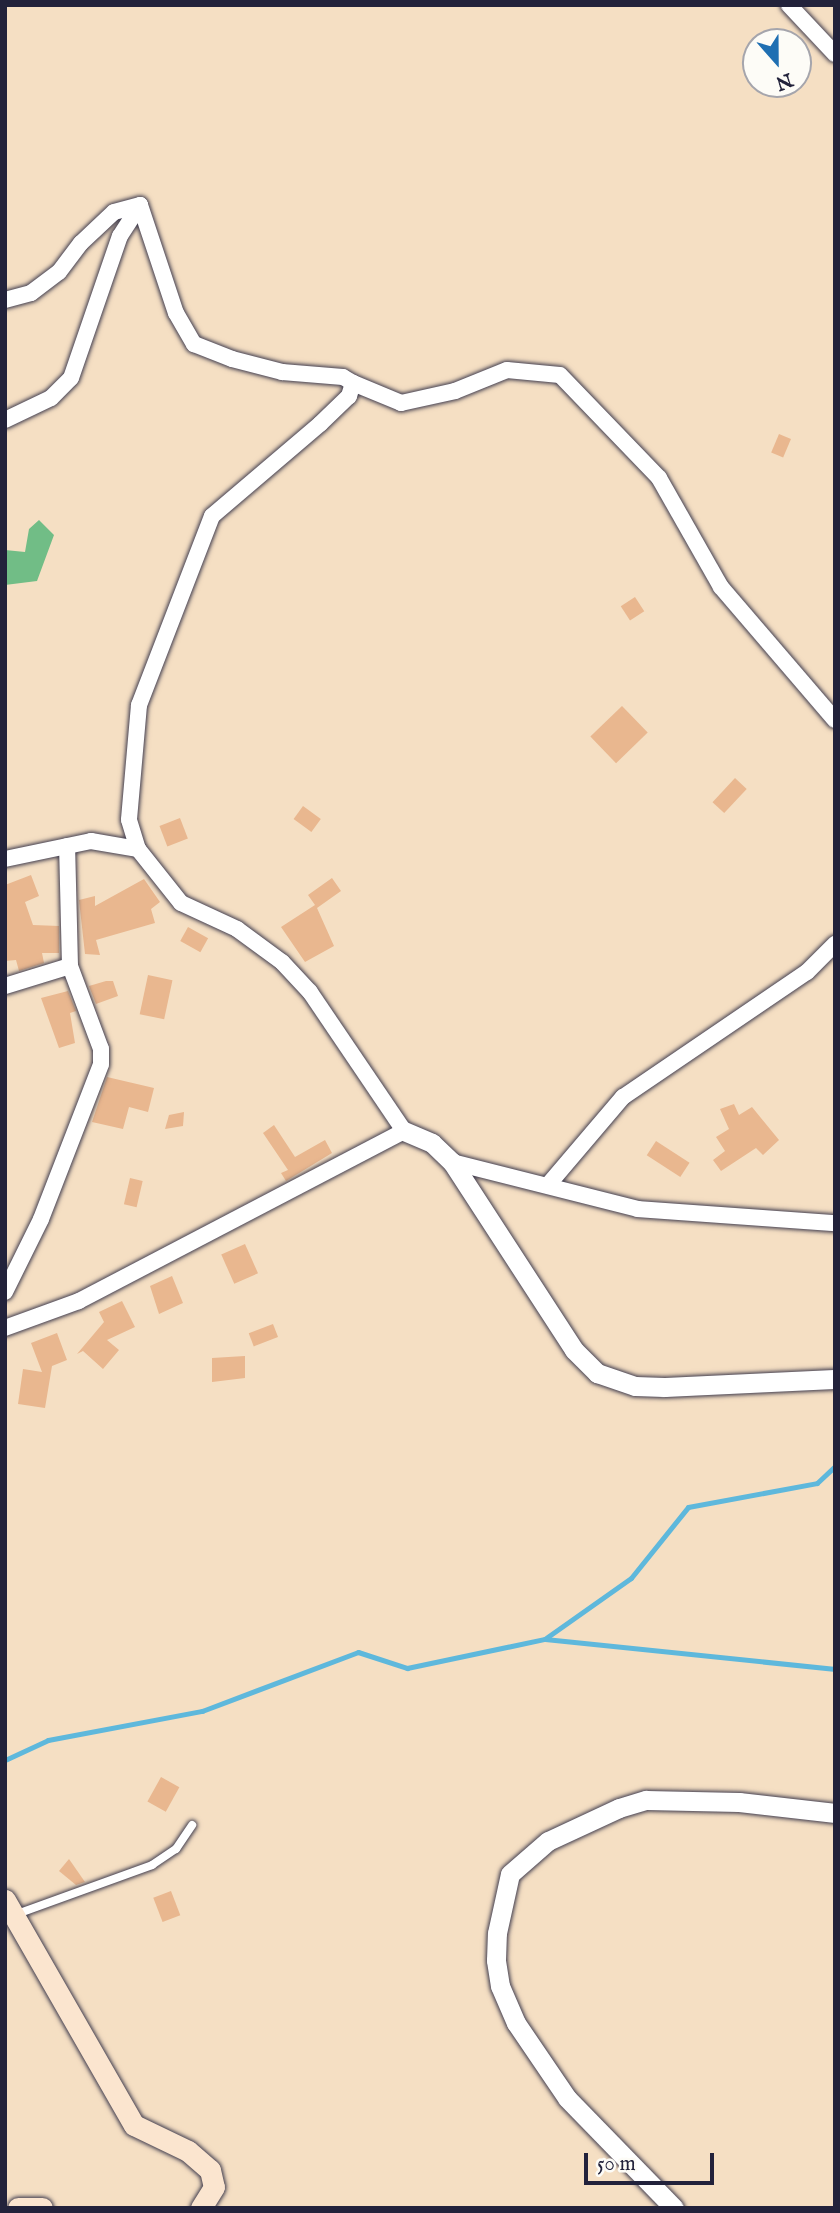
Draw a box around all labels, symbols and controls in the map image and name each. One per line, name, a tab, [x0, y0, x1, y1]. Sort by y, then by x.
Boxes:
north arrow	[742, 28, 812, 98]
text: N	[772, 67, 796, 95]
scale bar	[588, 2140, 718, 2184]
text: 50 m	[597, 2151, 636, 2178]

